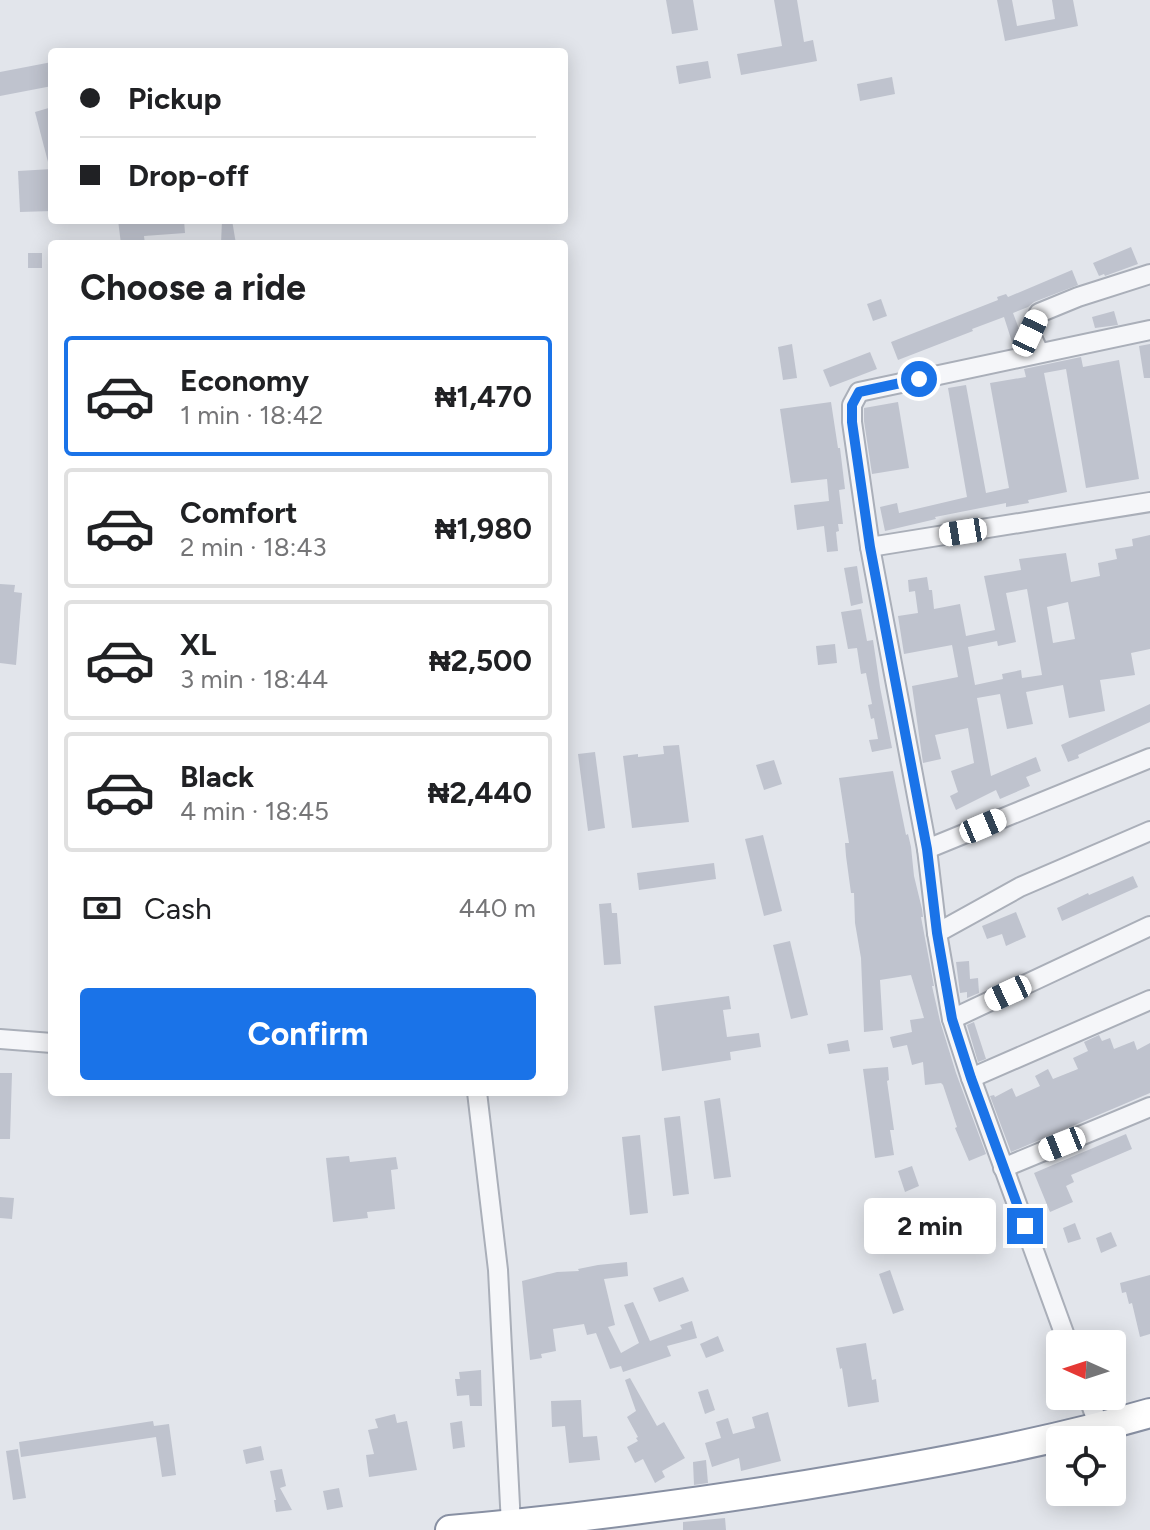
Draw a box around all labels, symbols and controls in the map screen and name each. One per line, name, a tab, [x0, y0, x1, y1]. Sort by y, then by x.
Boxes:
text: Pickup	[128, 80, 222, 117]
text: Drop-off	[128, 157, 249, 194]
text: Choose a ride	[80, 266, 306, 309]
car	[1009, 306, 1051, 360]
icon: car	[84, 360, 156, 432]
route start	[901, 361, 937, 397]
text: Economy	[180, 362, 309, 399]
text: ₦1,470	[435, 378, 532, 415]
text: 1 min · 18:42	[180, 399, 323, 431]
icon: car	[84, 492, 156, 564]
text: Comfort	[180, 494, 298, 531]
text: ₦1,980	[435, 510, 532, 547]
car	[937, 516, 989, 548]
text: 2 min · 18:43	[180, 531, 327, 563]
icon: car	[84, 624, 156, 696]
text: XL	[180, 626, 216, 663]
text: ₦2,500	[429, 642, 532, 679]
text: 3 min · 18:44	[180, 663, 328, 695]
icon: car	[84, 756, 156, 828]
text: Black	[180, 758, 254, 795]
text: ₦2,440	[428, 774, 532, 811]
text: 4 min · 18:45	[180, 795, 329, 827]
car	[956, 806, 1010, 846]
icon: cash	[80, 886, 124, 930]
text: Cash	[144, 890, 212, 927]
text: 440 m	[458, 892, 536, 924]
car	[981, 972, 1035, 1014]
button: Confirm	[80, 988, 536, 1080]
car	[1035, 1124, 1089, 1164]
callout: 2 min	[865, 1198, 997, 1254]
route end	[1007, 1208, 1043, 1244]
text: 2 min	[897, 1210, 963, 1242]
north arrow	[1046, 1330, 1126, 1410]
map controls	[1046, 1330, 1126, 1506]
button: locate	[1046, 1426, 1126, 1506]

